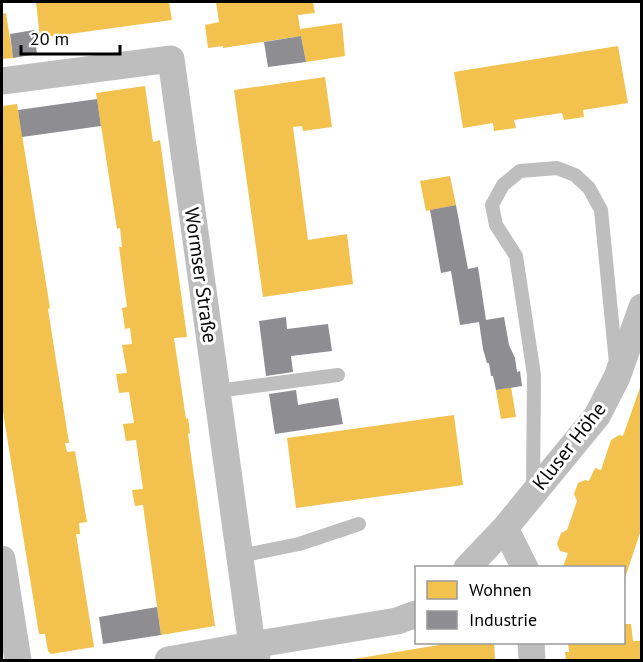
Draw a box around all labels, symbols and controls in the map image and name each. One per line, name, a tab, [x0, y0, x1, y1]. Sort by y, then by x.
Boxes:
scale bar	[21, 18, 120, 56]
text: 20 m	[30, 27, 69, 50]
street label: Wormser Straße	[179, 206, 223, 344]
street label: Kluser Höhe	[526, 397, 612, 495]
legend	[415, 566, 625, 644]
text: Wohnen	[469, 578, 531, 601]
text: Industrie	[469, 608, 537, 631]

